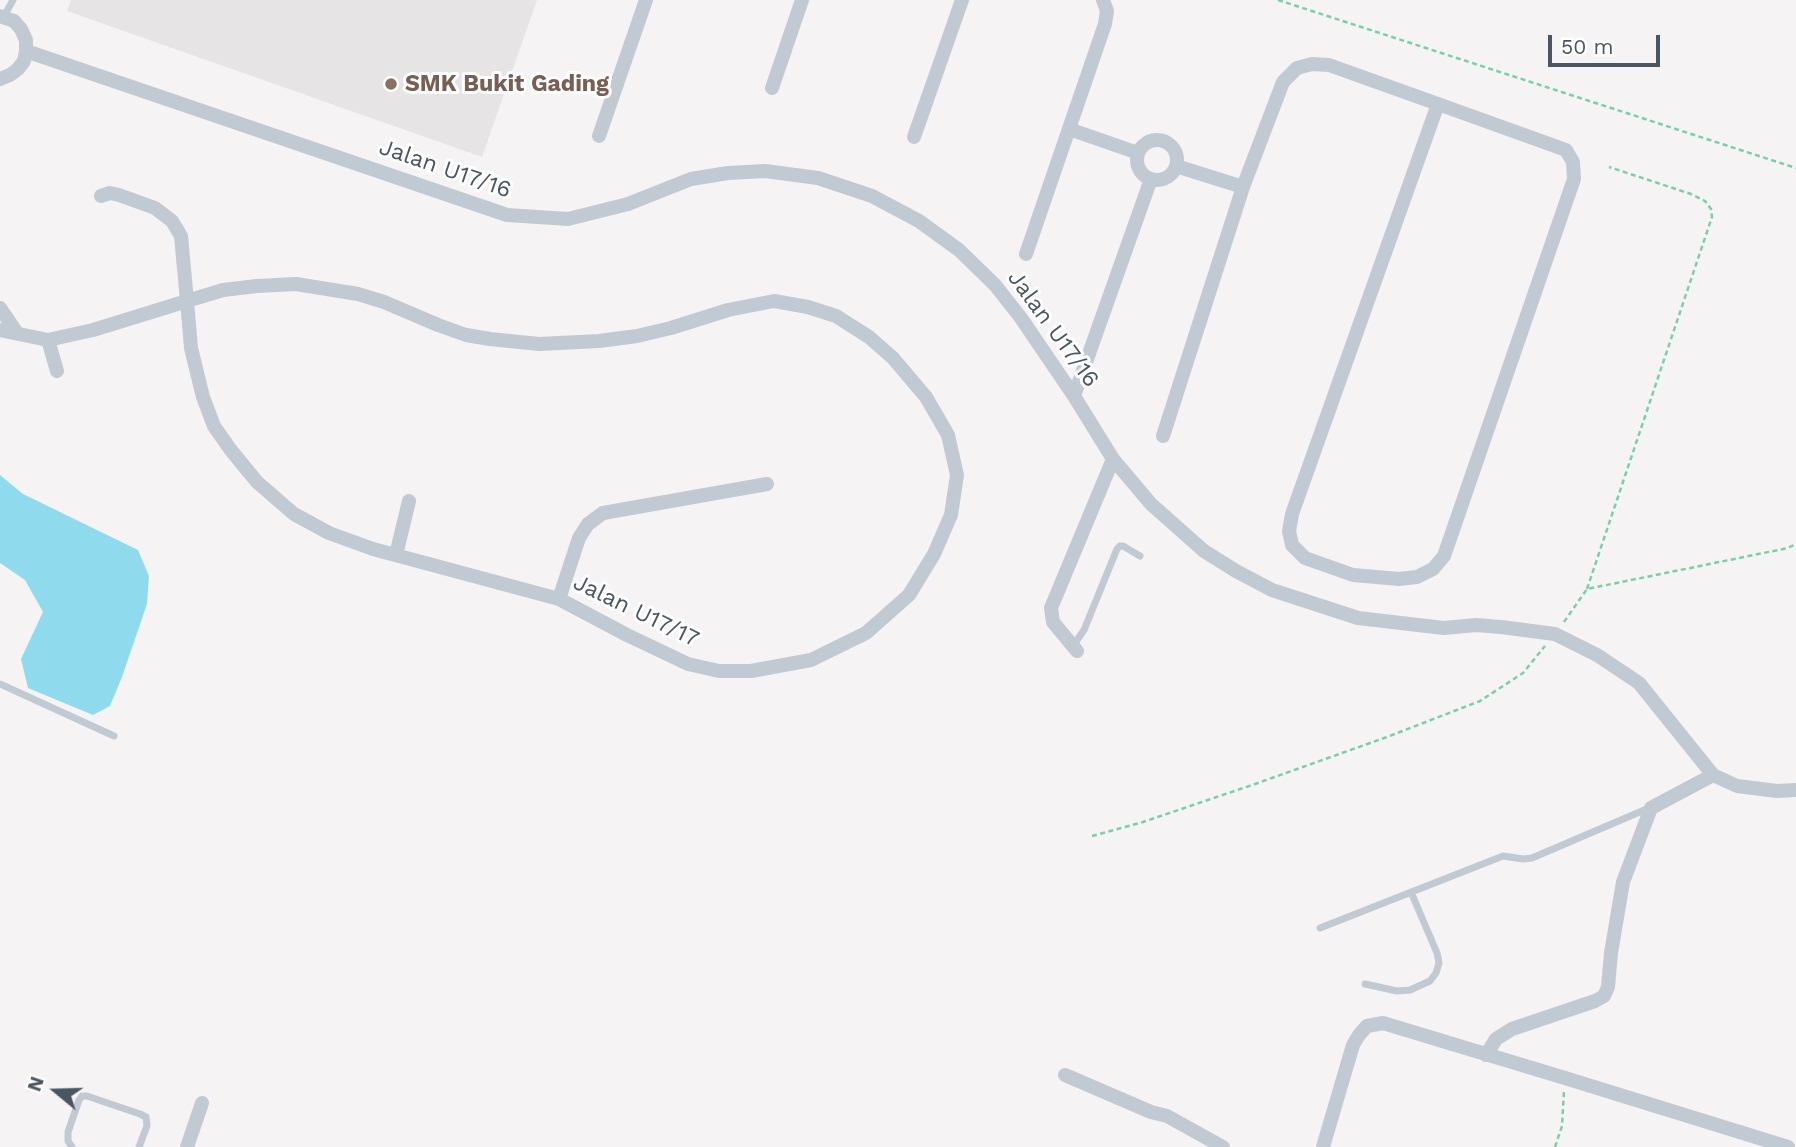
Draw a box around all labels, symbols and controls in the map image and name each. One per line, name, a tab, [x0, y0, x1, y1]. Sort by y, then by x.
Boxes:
scale bar	[1551, 21, 1663, 65]
text: 50 m	[1561, 34, 1613, 59]
place label: SMK Bukit Gading	[405, 70, 609, 98]
marker: SMK Bukit Gading	[383, 76, 399, 92]
street label: Jalan U17/16	[375, 134, 515, 204]
street label: Jalan U17/16	[1001, 265, 1105, 393]
street label: Jalan U17/17	[569, 569, 703, 653]
north arrow	[21, 1056, 91, 1126]
text: N	[23, 1074, 49, 1094]

